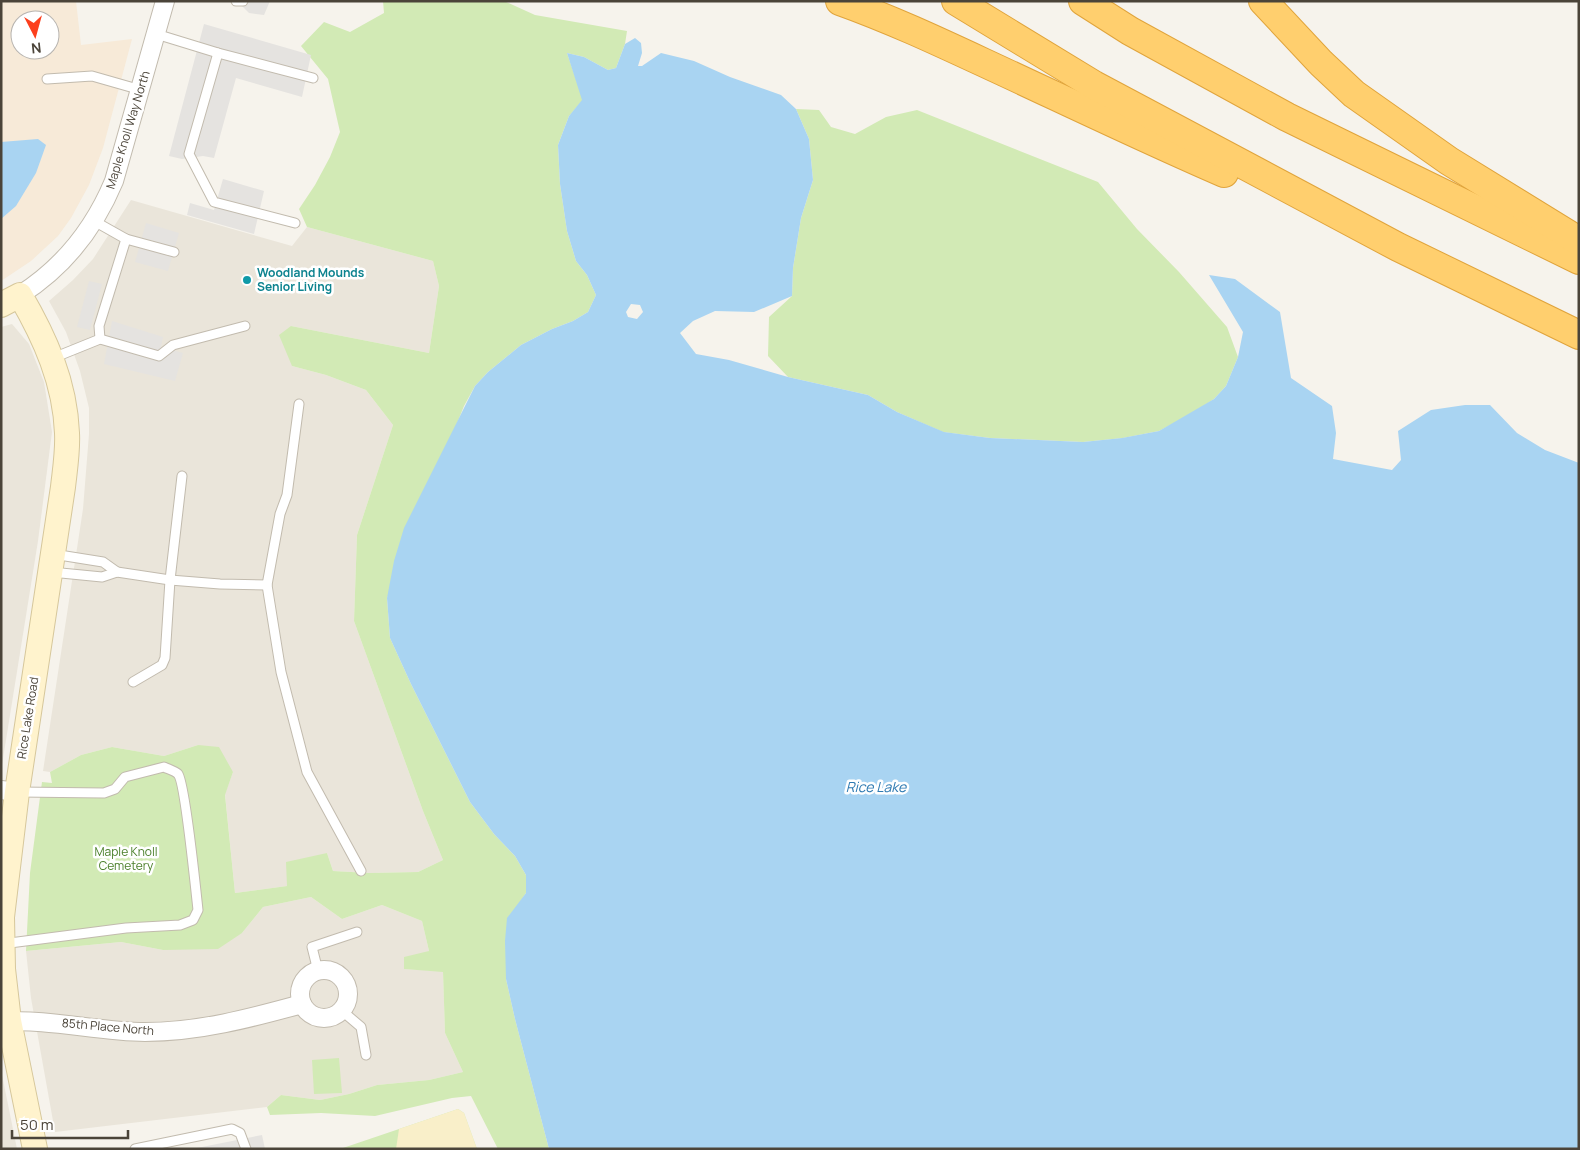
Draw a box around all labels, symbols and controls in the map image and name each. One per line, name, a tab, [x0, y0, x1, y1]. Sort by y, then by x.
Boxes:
north arrow	[10, 10, 60, 60]
text: N	[30, 38, 42, 58]
street label: Maple Knoll Way North	[101, 69, 154, 191]
place label: Woodland Mounds Senior Living	[257, 264, 365, 295]
marker: Woodland Mounds Senior Living	[241, 274, 253, 286]
street label: Rice Lake Road	[13, 676, 42, 760]
water label: Rice Lake	[846, 777, 907, 796]
park label: Maple Knoll Cemetery	[95, 843, 158, 874]
street label: 85th Place North	[61, 1014, 155, 1039]
scale bar	[12, 1108, 129, 1140]
text: 50 m	[20, 1114, 54, 1135]

